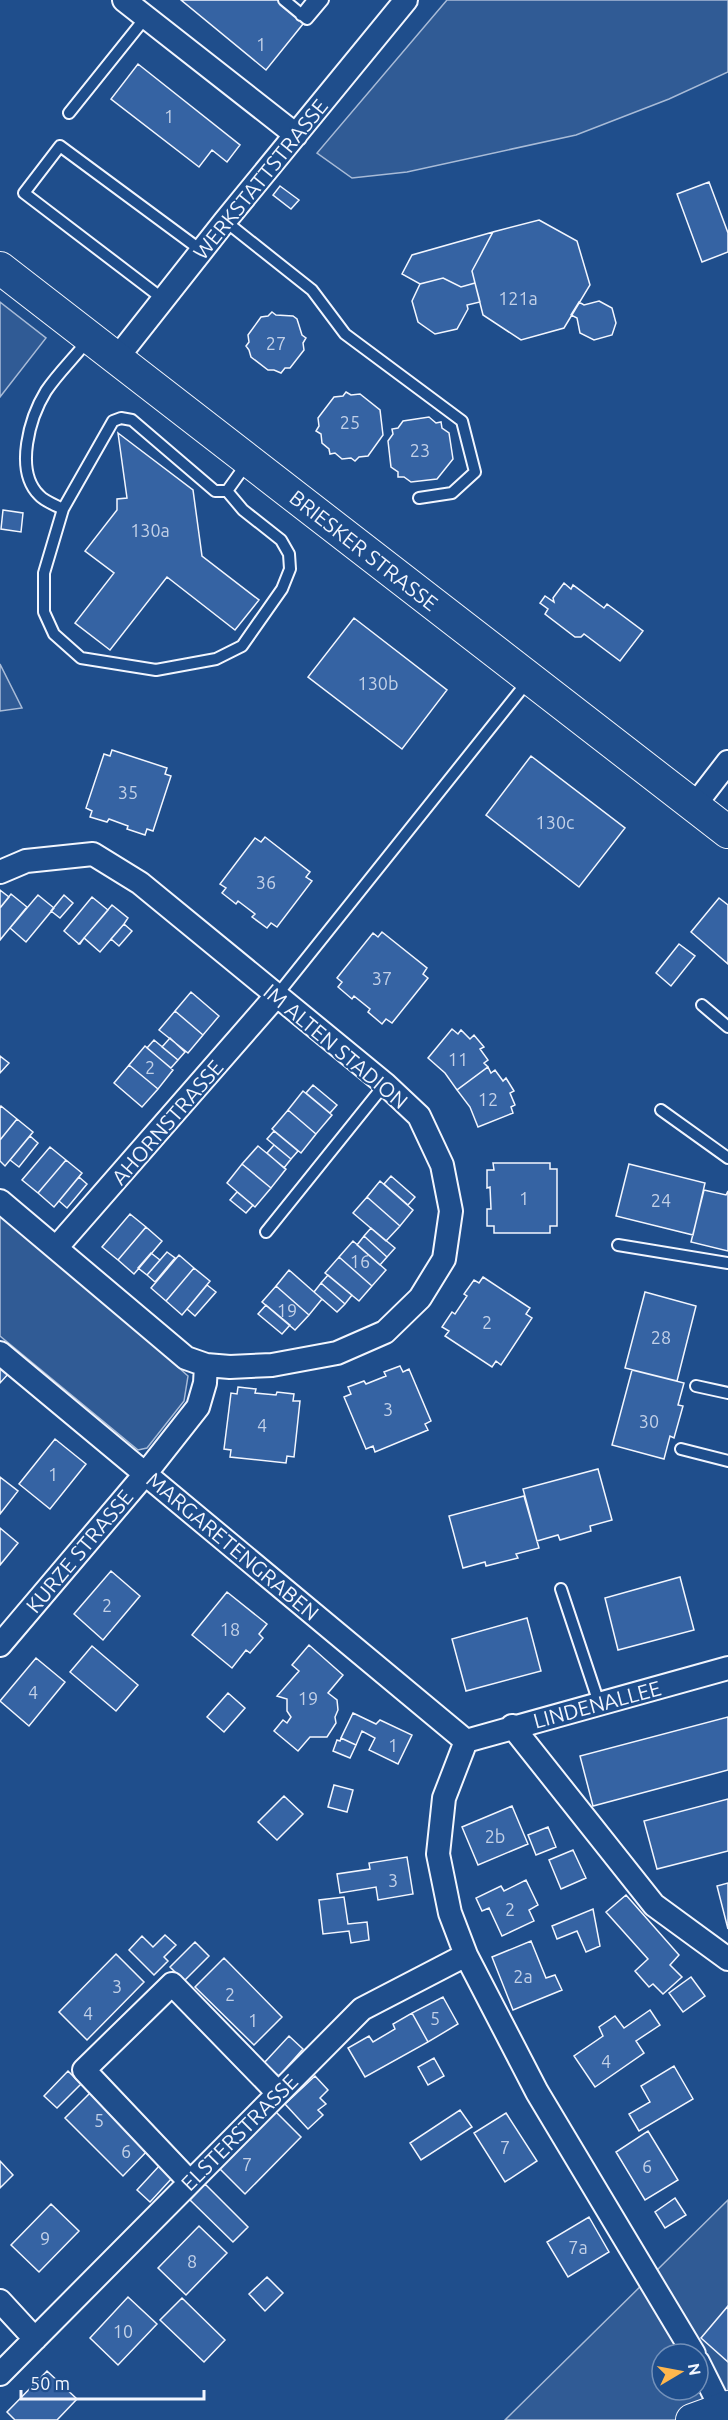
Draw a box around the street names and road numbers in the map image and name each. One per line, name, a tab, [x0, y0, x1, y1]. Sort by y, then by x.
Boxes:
street label: WERKSTATTSTRASSE	[188, 94, 332, 264]
street label: BRIESKER STRASSE	[285, 485, 443, 615]
street label: IM ALTEN STADION	[259, 979, 413, 1113]
street label: AHORNSTRASSE	[107, 1055, 227, 1189]
street label: MARGARETENGRABEN	[142, 1467, 324, 1625]
street label: KURZE STRASSE	[21, 1485, 137, 1617]
street label: LINDENALLEE	[531, 1675, 663, 1733]
street label: ELSTERSTRASSE	[176, 2069, 302, 2195]

